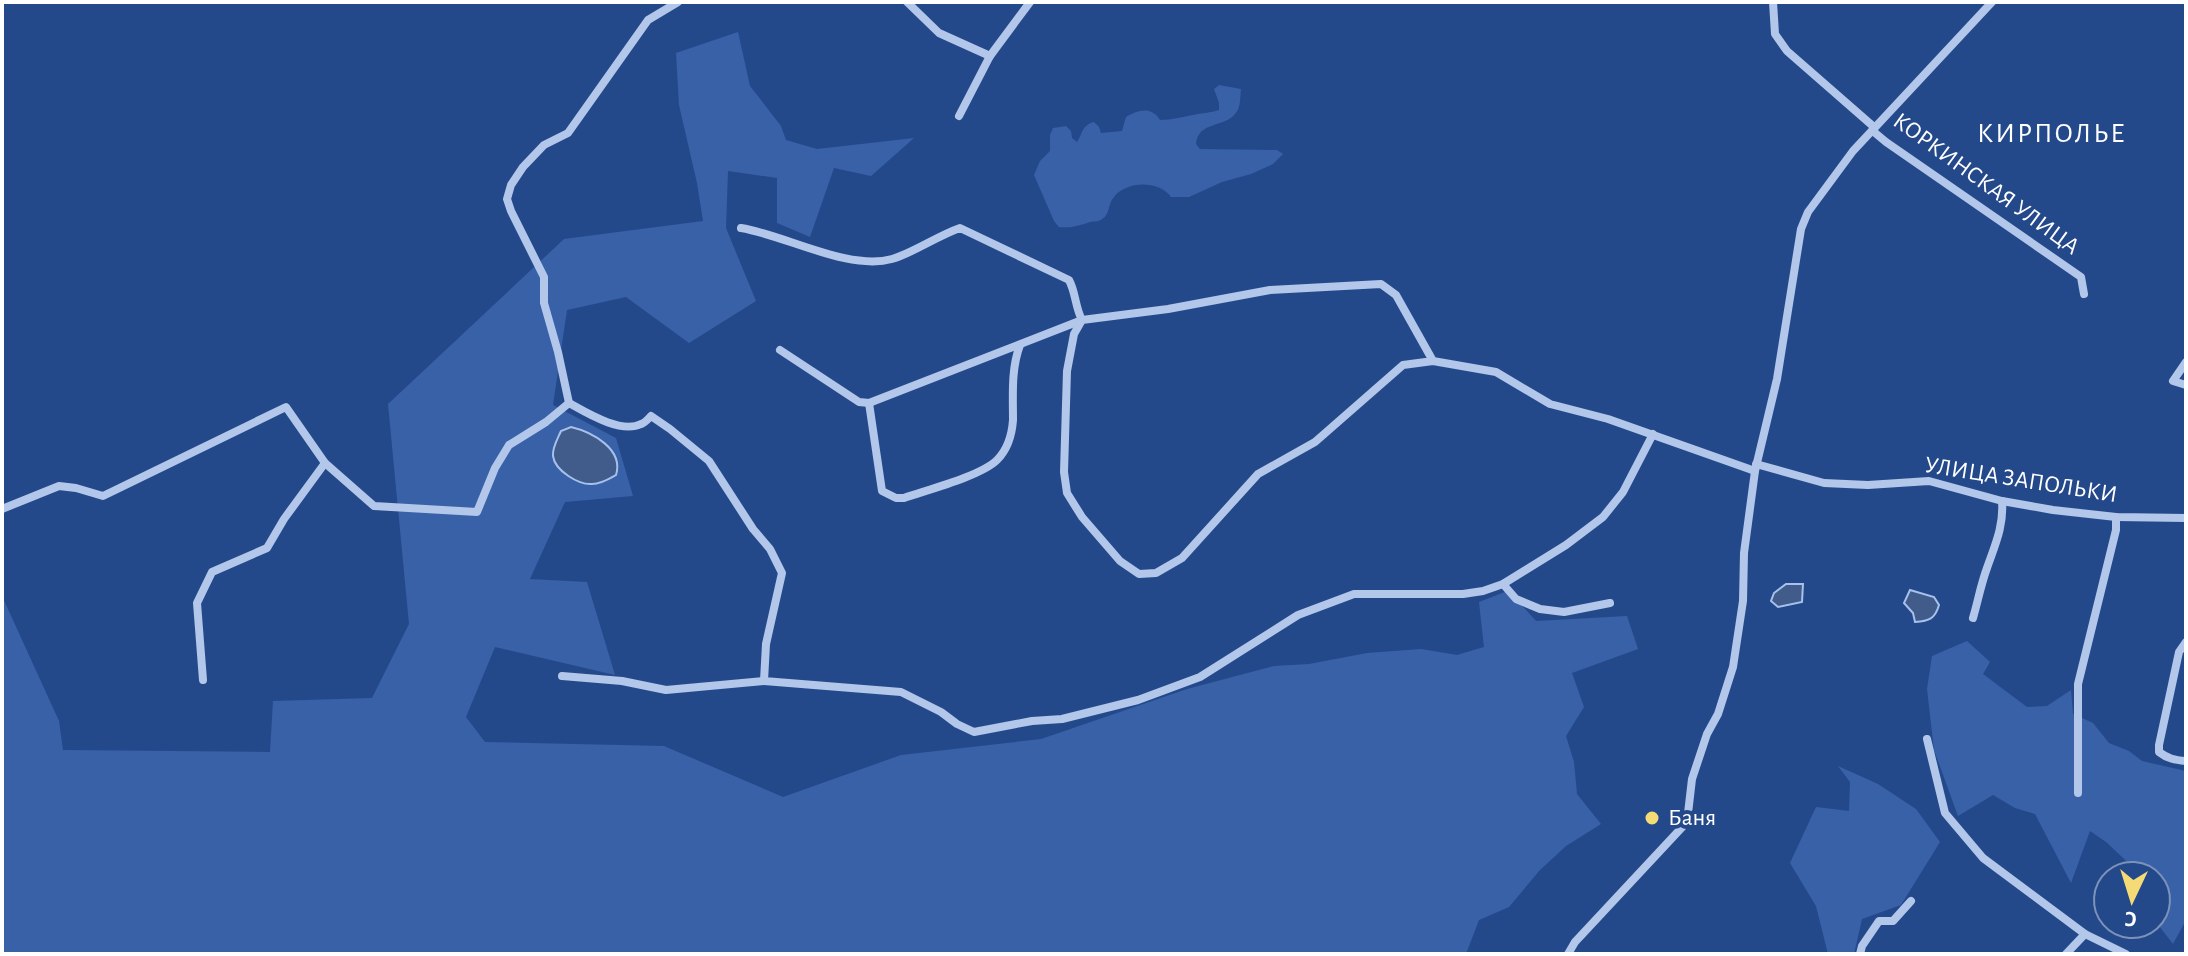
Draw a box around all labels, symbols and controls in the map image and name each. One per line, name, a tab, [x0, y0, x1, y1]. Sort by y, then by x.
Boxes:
street label: КОРКИНСКАЯ УЛИЦА	[1888, 109, 2084, 259]
district label: КИРПОЛЬЕ	[1977, 120, 2127, 148]
street label: УЛИЦА ЗАПОЛЬКИ	[1923, 453, 2119, 507]
place label: Баня	[1668, 806, 1716, 830]
marker: Баня	[1643, 809, 1661, 827]
north arrow	[2092, 860, 2172, 940]
text: С	[2124, 908, 2138, 930]

